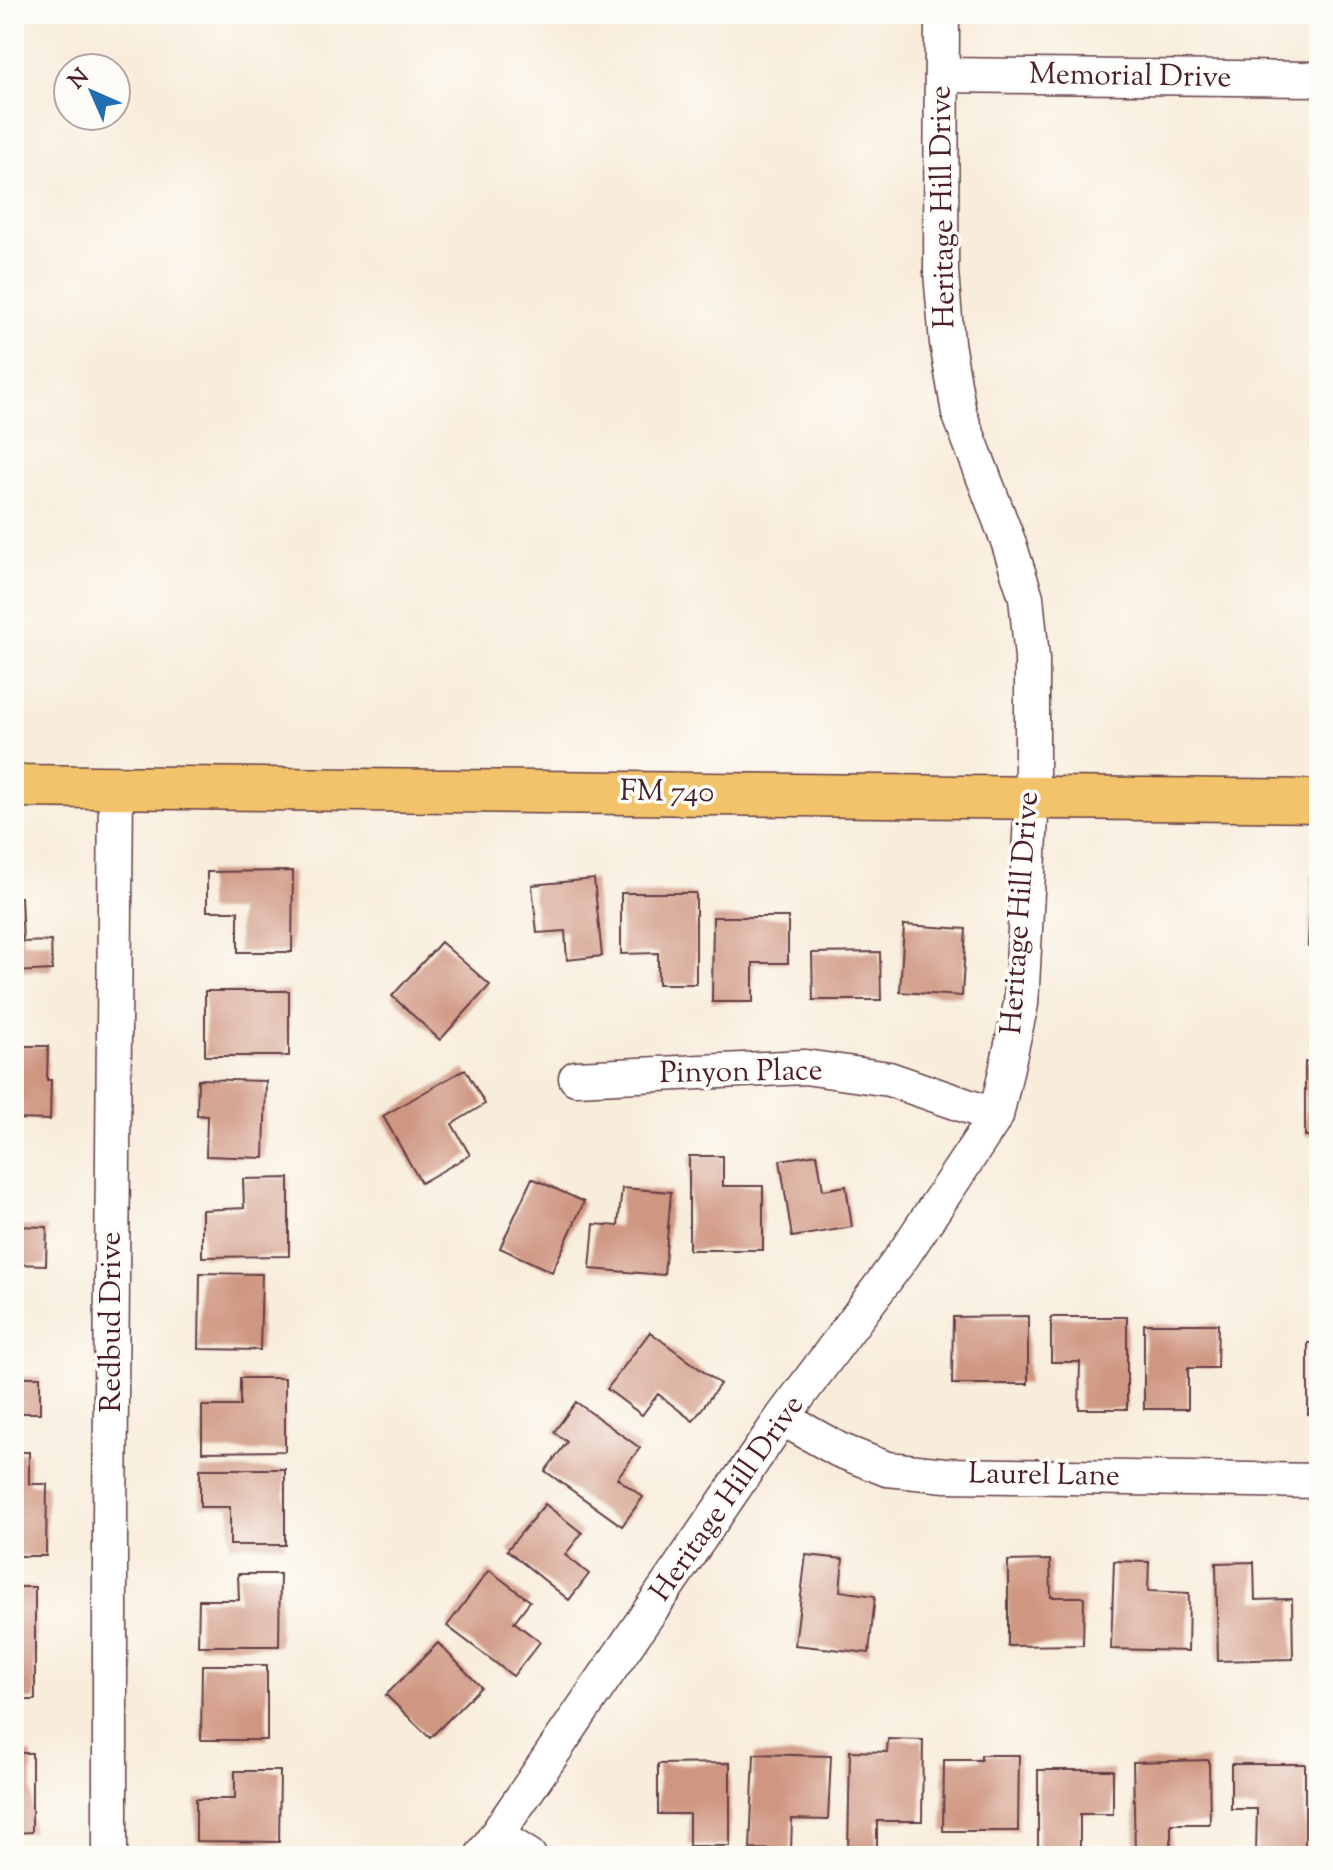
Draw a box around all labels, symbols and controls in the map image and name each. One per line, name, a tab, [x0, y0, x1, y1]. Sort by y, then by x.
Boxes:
north arrow	[52, 52, 132, 132]
street label: Memorial Drive	[1028, 54, 1232, 100]
text: N	[62, 62, 98, 98]
street label: Heritage Hill Drive	[920, 85, 968, 329]
street label: FM 740	[619, 771, 715, 815]
street label: Heritage Hill Drive	[991, 790, 1051, 1036]
street label: Pinyon Place	[659, 1050, 823, 1096]
street label: Redbud Drive	[91, 1231, 134, 1413]
street label: Heritage Hill Drive	[641, 1387, 815, 1611]
street label: Laurel Lane	[968, 1453, 1120, 1499]

